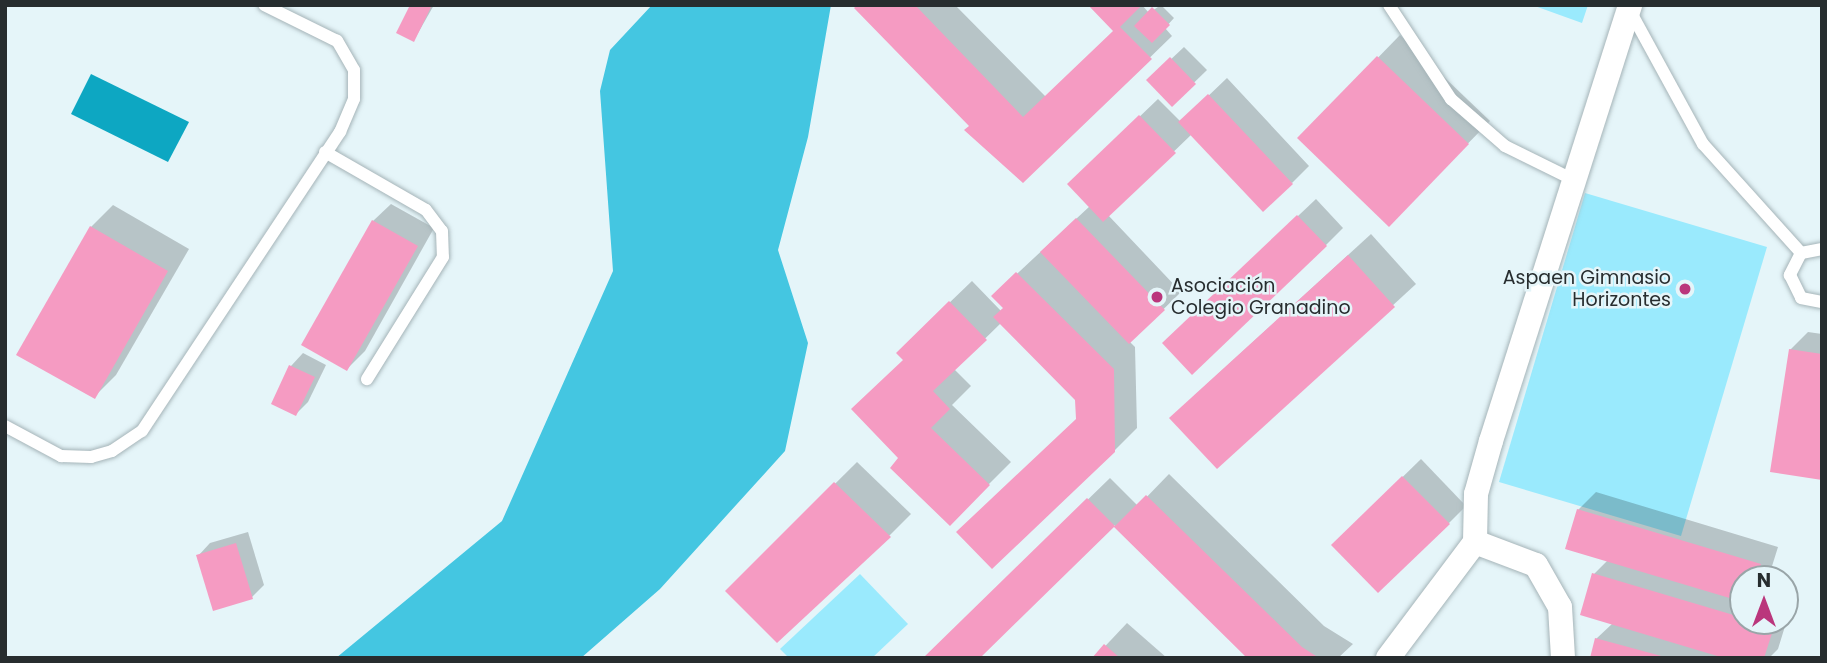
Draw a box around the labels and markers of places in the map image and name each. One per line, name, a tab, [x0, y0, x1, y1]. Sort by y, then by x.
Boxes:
place label: Aspaen Gimnasio Horizontes	[1503, 267, 1671, 311]
place label: Asociación Colegio Granadino	[1171, 275, 1351, 319]
marker: Aspaen Gimnasio Horizontes	[1677, 281, 1693, 297]
marker: Asociación Colegio Granadino	[1149, 289, 1165, 305]

